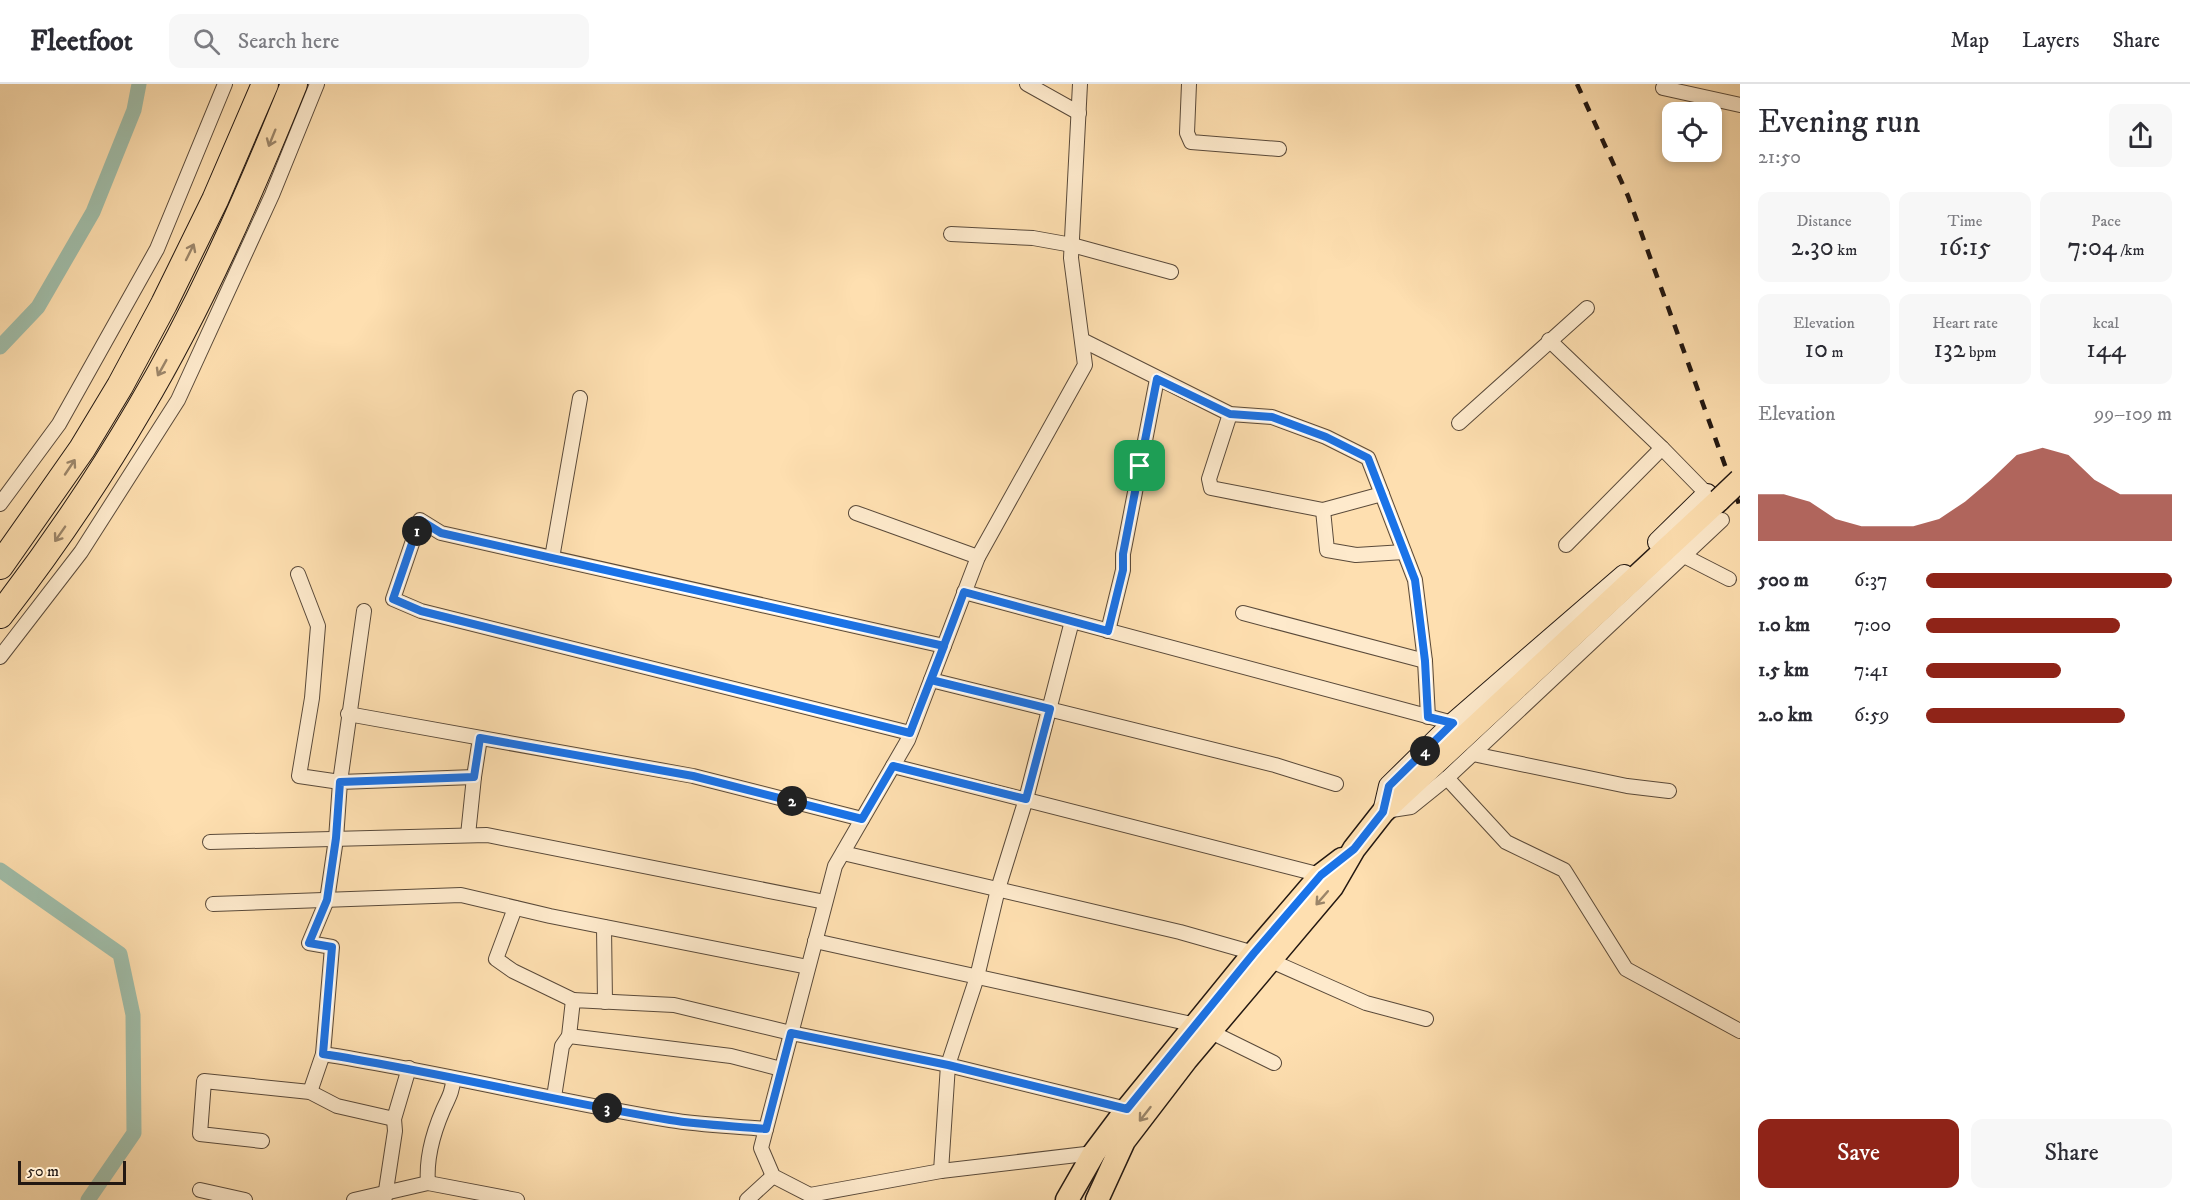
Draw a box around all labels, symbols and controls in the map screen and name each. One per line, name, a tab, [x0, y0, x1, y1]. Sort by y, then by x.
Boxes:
search box	[169, 14, 589, 68]
text: Fleetfoot	[30, 24, 133, 59]
icon: search	[190, 25, 223, 58]
text: Search here	[238, 28, 339, 55]
text: Map	[1950, 28, 1989, 54]
text: Layers	[2022, 28, 2080, 54]
text: Share	[2113, 28, 2160, 54]
map controls	[1662, 102, 1722, 162]
button: locate	[1662, 102, 1722, 162]
text: Evening run	[1758, 102, 1920, 143]
button: share	[2109, 104, 2172, 167]
one-way arrow	[266, 128, 277, 147]
text: 21:50	[1758, 145, 1801, 170]
text: Distance	[1796, 211, 1852, 231]
text: Time	[1948, 211, 1982, 231]
text: Pace	[2091, 211, 2121, 231]
text: 2.30	[1791, 231, 1834, 264]
text: 16:15	[1939, 231, 1991, 264]
text: 7:04	[2067, 231, 2117, 264]
text: km	[1834, 240, 1857, 260]
text: /km	[2117, 240, 2145, 260]
one-way arrow	[184, 243, 196, 261]
text: Elevation	[1793, 313, 1855, 333]
text: Heart rate	[1932, 313, 1998, 333]
text: kcal	[2093, 313, 2119, 333]
text: 10	[1805, 333, 1828, 366]
text: 132	[1933, 333, 1966, 366]
text: 144	[2086, 333, 2126, 366]
text: m	[1828, 342, 1843, 362]
text: bpm	[1966, 342, 1997, 362]
one-way arrow	[156, 359, 167, 377]
text: Elevation	[1758, 402, 1835, 427]
text: 99–109 m	[2094, 402, 2172, 427]
pin	[1114, 440, 1165, 491]
icon: arrive	[1123, 449, 1156, 482]
one-way arrow	[64, 459, 76, 476]
pin: 1	[402, 516, 432, 546]
text: 1	[414, 521, 420, 541]
one-way arrow	[54, 526, 66, 542]
text: 500 m	[1758, 568, 1809, 593]
text: 6:37	[1854, 568, 1888, 593]
text: 1.0 km	[1758, 613, 1810, 638]
text: 7:00	[1854, 613, 1891, 638]
text: 1.5 km	[1758, 658, 1809, 683]
text: 7:41	[1854, 658, 1889, 683]
text: 2.0 km	[1758, 703, 1813, 728]
text: 6:59	[1854, 703, 1890, 728]
pin: 4	[1410, 736, 1440, 766]
text: 4	[1420, 741, 1430, 761]
pin: 2	[777, 786, 807, 816]
text: 2	[788, 791, 796, 811]
one-way arrow	[1315, 890, 1329, 905]
pin: 3	[592, 1093, 622, 1123]
text: 3	[604, 1098, 610, 1118]
one-way arrow	[1138, 1105, 1151, 1121]
button: Save	[1758, 1119, 1959, 1188]
button: Share	[1971, 1119, 2172, 1188]
scale bar	[18, 1158, 126, 1186]
text: 50 m	[27, 1161, 59, 1181]

